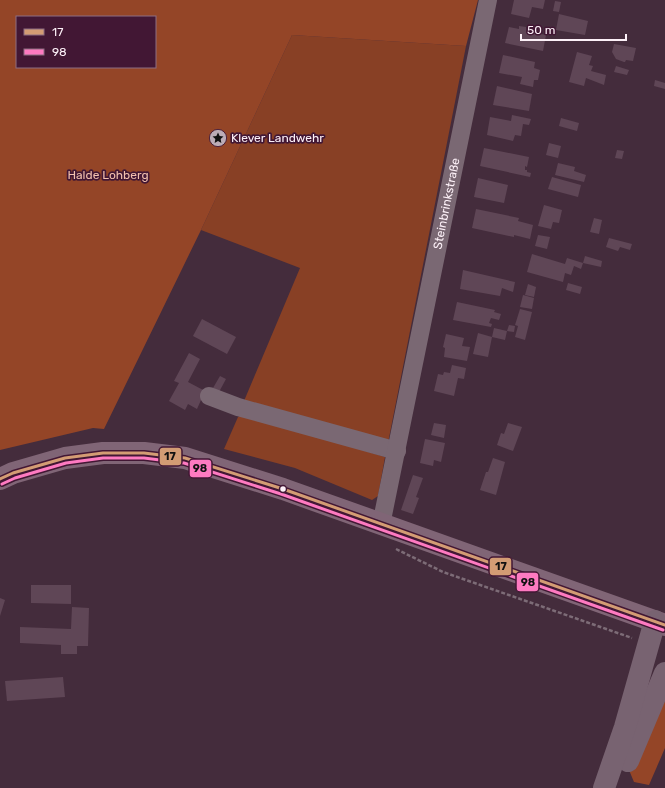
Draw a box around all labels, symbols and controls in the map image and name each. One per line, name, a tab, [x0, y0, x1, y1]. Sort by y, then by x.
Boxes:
legend	[16, 16, 156, 68]
scale bar	[521, 16, 626, 42]
text: 50 m	[527, 23, 555, 37]
text: 17	[52, 25, 63, 39]
text: 98	[52, 45, 67, 59]
place icon: Klever Landwehr	[208, 128, 228, 148]
place label: Klever Landwehr	[231, 131, 324, 145]
street label: Steinbrinkstraße	[430, 156, 463, 250]
park label: Halde Lohberg	[67, 168, 149, 182]
line badge: 17	[159, 447, 182, 466]
text: 17	[164, 450, 177, 463]
line badge: 98	[189, 459, 212, 478]
text: 98	[193, 462, 207, 475]
unlabelled marker	[278, 484, 288, 494]
line badge: 17	[489, 557, 512, 576]
text: 17	[495, 560, 508, 573]
line badge: 98	[516, 572, 539, 592]
text: 98	[521, 576, 535, 589]

